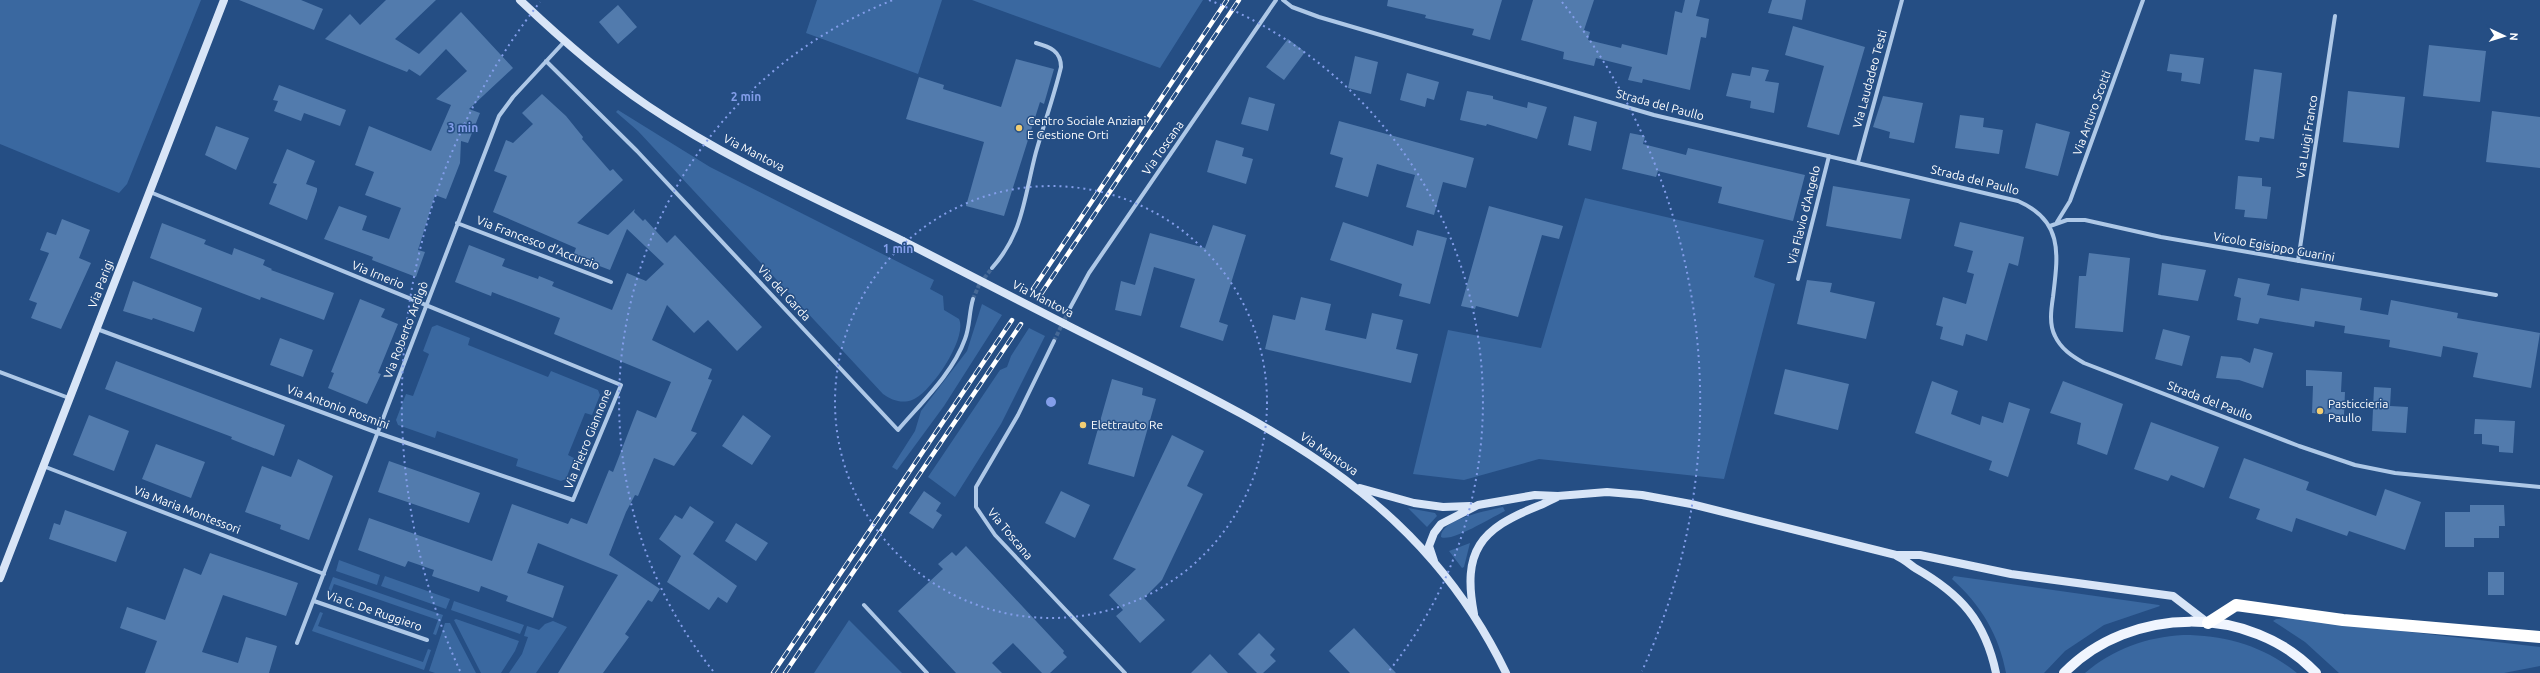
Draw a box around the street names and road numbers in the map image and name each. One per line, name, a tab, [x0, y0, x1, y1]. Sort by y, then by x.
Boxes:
street label: Via Laudadeo Testi	[1850, 28, 1889, 129]
street label: Via Arturo Scotti	[2070, 69, 2113, 157]
street label: Strada del Paullo	[1615, 87, 1706, 123]
street label: Via Luigi Franco	[2293, 94, 2320, 180]
street label: Via Toscana	[1139, 118, 1186, 177]
street label: Via Mantova	[721, 132, 787, 174]
street label: Strada del Paullo	[1930, 162, 2021, 197]
street label: Via Flavio d'Angelo	[1785, 164, 1822, 266]
street label: Via Francesco d'Accursio	[475, 213, 602, 272]
street label: Vicolo Egisippo Guarini	[2212, 229, 2336, 264]
street label: Via Parigi	[85, 258, 116, 310]
street label: Via Irnerio	[350, 258, 406, 291]
street label: Via del Garda	[755, 262, 813, 323]
street label: Via Mantova	[1010, 278, 1076, 320]
street label: Via Roberto Ardigò	[381, 279, 430, 380]
street label: Strada del Paullo	[2166, 378, 2255, 423]
street label: Via Antonio Rosmini	[285, 382, 391, 431]
street label: Via Pietro Giannone	[562, 387, 614, 491]
street label: Via Mantova	[1298, 429, 1361, 478]
street label: Via Maria Montessori	[132, 483, 242, 536]
street label: Via Toscana	[985, 505, 1036, 562]
street label: Via G. De Ruggiero	[324, 588, 424, 633]

